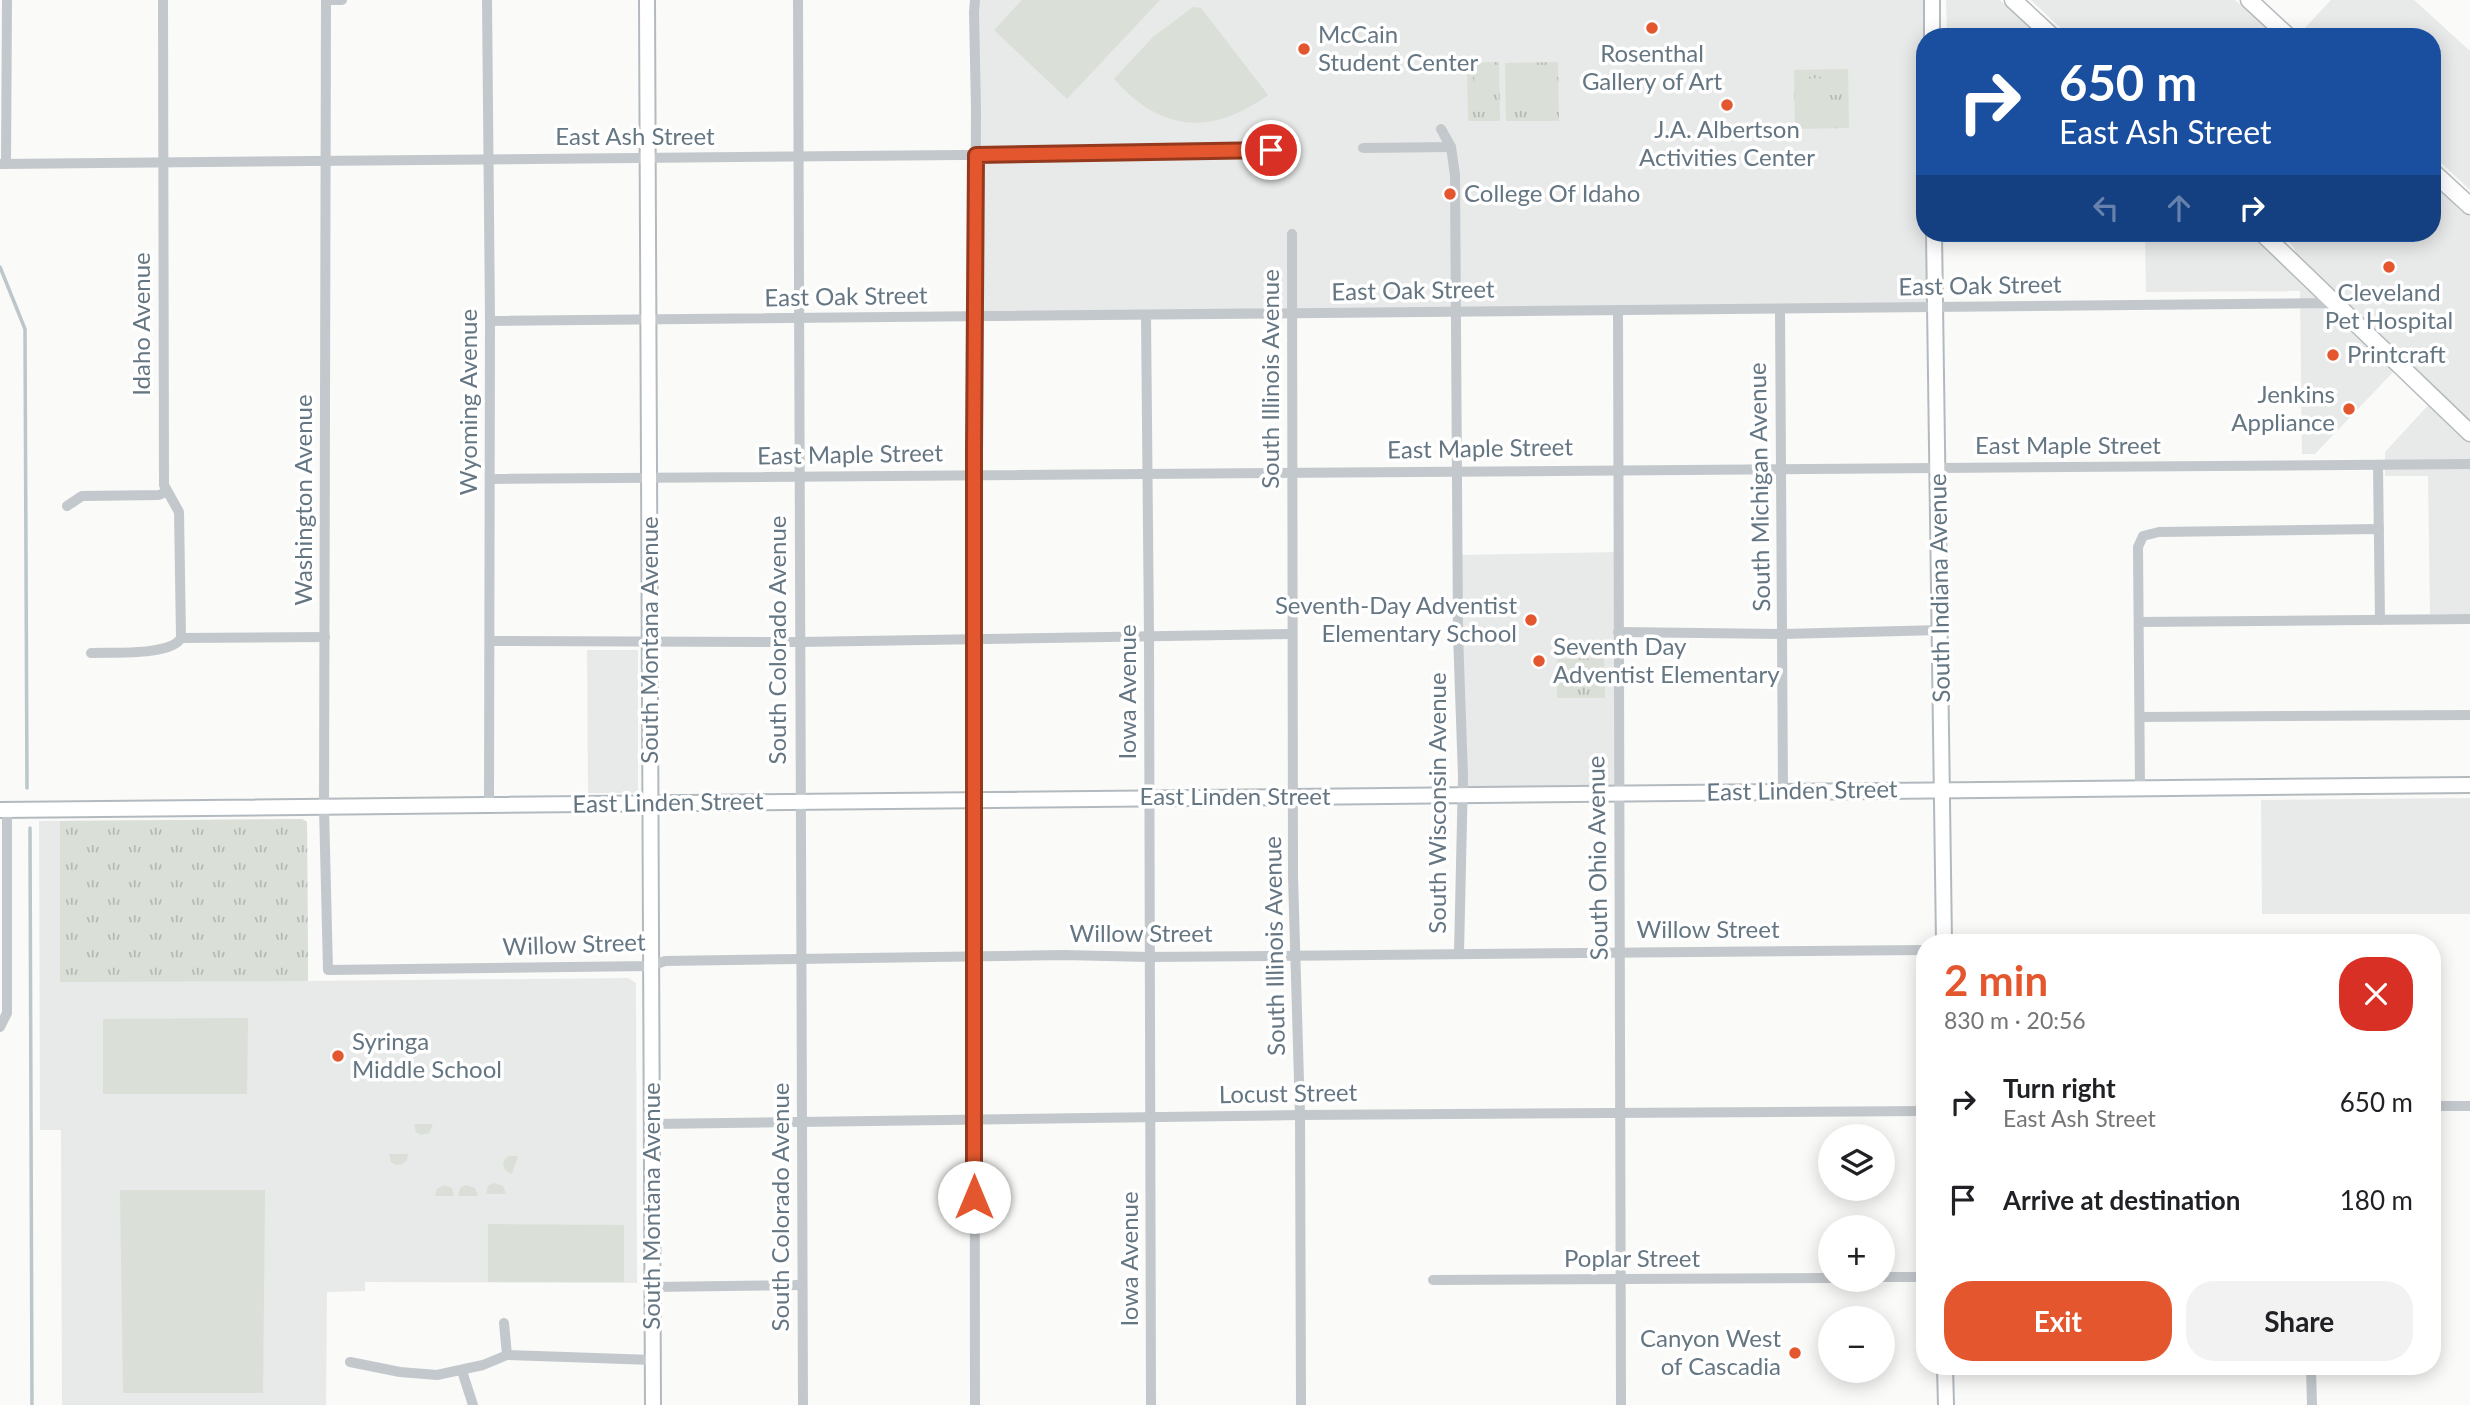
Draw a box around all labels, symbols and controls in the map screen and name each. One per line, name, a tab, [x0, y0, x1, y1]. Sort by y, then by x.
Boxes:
place label: McCain Student Center	[1318, 19, 1478, 76]
marker: Rosenthal Gallery of Art	[1644, 20, 1660, 36]
place label: Rosenthal Gallery of Art	[1582, 38, 1723, 95]
marker: McCain Student Center	[1296, 41, 1312, 57]
text: 650 m	[2059, 53, 2197, 111]
icon: right	[1944, 56, 2035, 147]
marker: J.A. Albertson Activities Center	[1719, 97, 1735, 113]
text: East Ash Street	[2059, 112, 2271, 151]
place label: J.A. Albertson Activities Center	[1639, 114, 1815, 171]
pin	[1241, 120, 1301, 180]
street label: East Ash Street	[555, 121, 715, 150]
icon: arrive	[1252, 131, 1290, 169]
place label: College Of Idaho	[1464, 178, 1640, 207]
marker: College Of Idaho	[1442, 186, 1458, 202]
icon: left	[2087, 189, 2125, 227]
icon: ahead	[2160, 189, 2198, 227]
icon: right	[2233, 189, 2271, 227]
street label: Idaho Avenue	[126, 252, 155, 396]
marker: Cleveland Pet Hospital	[2381, 259, 2397, 275]
street label: South Illinois Avenue	[1255, 269, 1284, 489]
street label: East Oak Street	[1898, 269, 2062, 300]
street label: East Oak Street	[1331, 274, 1495, 305]
place label: Cleveland Pet Hospital	[2325, 277, 2453, 334]
street label: East Oak Street	[764, 280, 928, 311]
street label: Wyoming Avenue	[453, 309, 482, 495]
place label: Printcraft	[2347, 339, 2446, 368]
marker: Printcraft	[2325, 347, 2341, 363]
street label: South Michigan Avenue	[1742, 362, 1775, 612]
place label: Jenkins Appliance	[2231, 379, 2335, 436]
street label: Washington Avenue	[288, 394, 317, 606]
marker: Jenkins Appliance	[2341, 401, 2357, 417]
street label: East Maple Street	[1975, 430, 2161, 459]
street label: East Maple Street	[1387, 431, 1573, 464]
street label: East Maple Street	[757, 437, 943, 470]
street label: South Indiana Avenue	[1922, 473, 1955, 703]
street label: South Colorado Avenue	[762, 515, 791, 765]
street label: South Montana Avenue	[634, 516, 663, 764]
place label: Seventh-Day Adventist Elementary School	[1275, 590, 1517, 647]
marker: Seventh-Day Adventist Elementary School	[1523, 612, 1539, 628]
street label: Iowa Avenue	[1112, 624, 1141, 760]
place label: Seventh Day Adventist Elementary	[1553, 631, 1780, 688]
marker: Seventh Day Adventist Elementary	[1531, 653, 1547, 669]
street label: South Wisconsin Avenue	[1422, 672, 1451, 934]
street label: South Ohio Avenue	[1580, 755, 1613, 961]
street label: East Linden Street	[1706, 773, 1898, 806]
street label: East Linden Street	[1139, 781, 1331, 810]
street label: East Linden Street	[572, 785, 764, 818]
street label: South Illinois Avenue	[1257, 836, 1290, 1056]
street label: Willow Street	[1637, 914, 1780, 943]
street label: Willow Street	[1070, 918, 1213, 947]
street label: Willow Street	[502, 927, 646, 960]
text: 2 min	[1944, 955, 2048, 1005]
button: close	[2339, 957, 2413, 1031]
text: 830 m · 20:56	[1944, 1006, 2086, 1034]
place label: Syringa Middle School	[352, 1026, 502, 1083]
marker: Syringa Middle School	[330, 1048, 346, 1064]
text: Turn right	[2003, 1072, 2116, 1104]
street label: Locust Street	[1219, 1077, 1358, 1108]
street label: South Montana Avenue	[636, 1082, 665, 1330]
street label: South Colorado Avenue	[765, 1082, 794, 1332]
icon: right	[1944, 1083, 1982, 1121]
text: 650 m	[2340, 1086, 2413, 1118]
text: East Ash Street	[2003, 1104, 2156, 1132]
map controls	[1818, 1124, 1895, 1383]
button: layers	[1818, 1124, 1895, 1201]
position arrow	[937, 1160, 1011, 1234]
icon: arrive	[1944, 1181, 1982, 1219]
text: Arrive at destination	[2003, 1184, 2240, 1216]
text: 180 m	[2340, 1184, 2413, 1216]
street label: Iowa Avenue	[1114, 1191, 1143, 1327]
button: +	[1818, 1215, 1895, 1292]
street label: Poplar Street	[1564, 1243, 1700, 1272]
button: Exit	[1944, 1281, 2172, 1361]
button: Share	[2186, 1281, 2413, 1361]
button: −	[1818, 1306, 1895, 1383]
place label: Canyon West of Cascadia	[1640, 1323, 1781, 1380]
marker: Canyon West of Cascadia	[1787, 1345, 1803, 1361]

